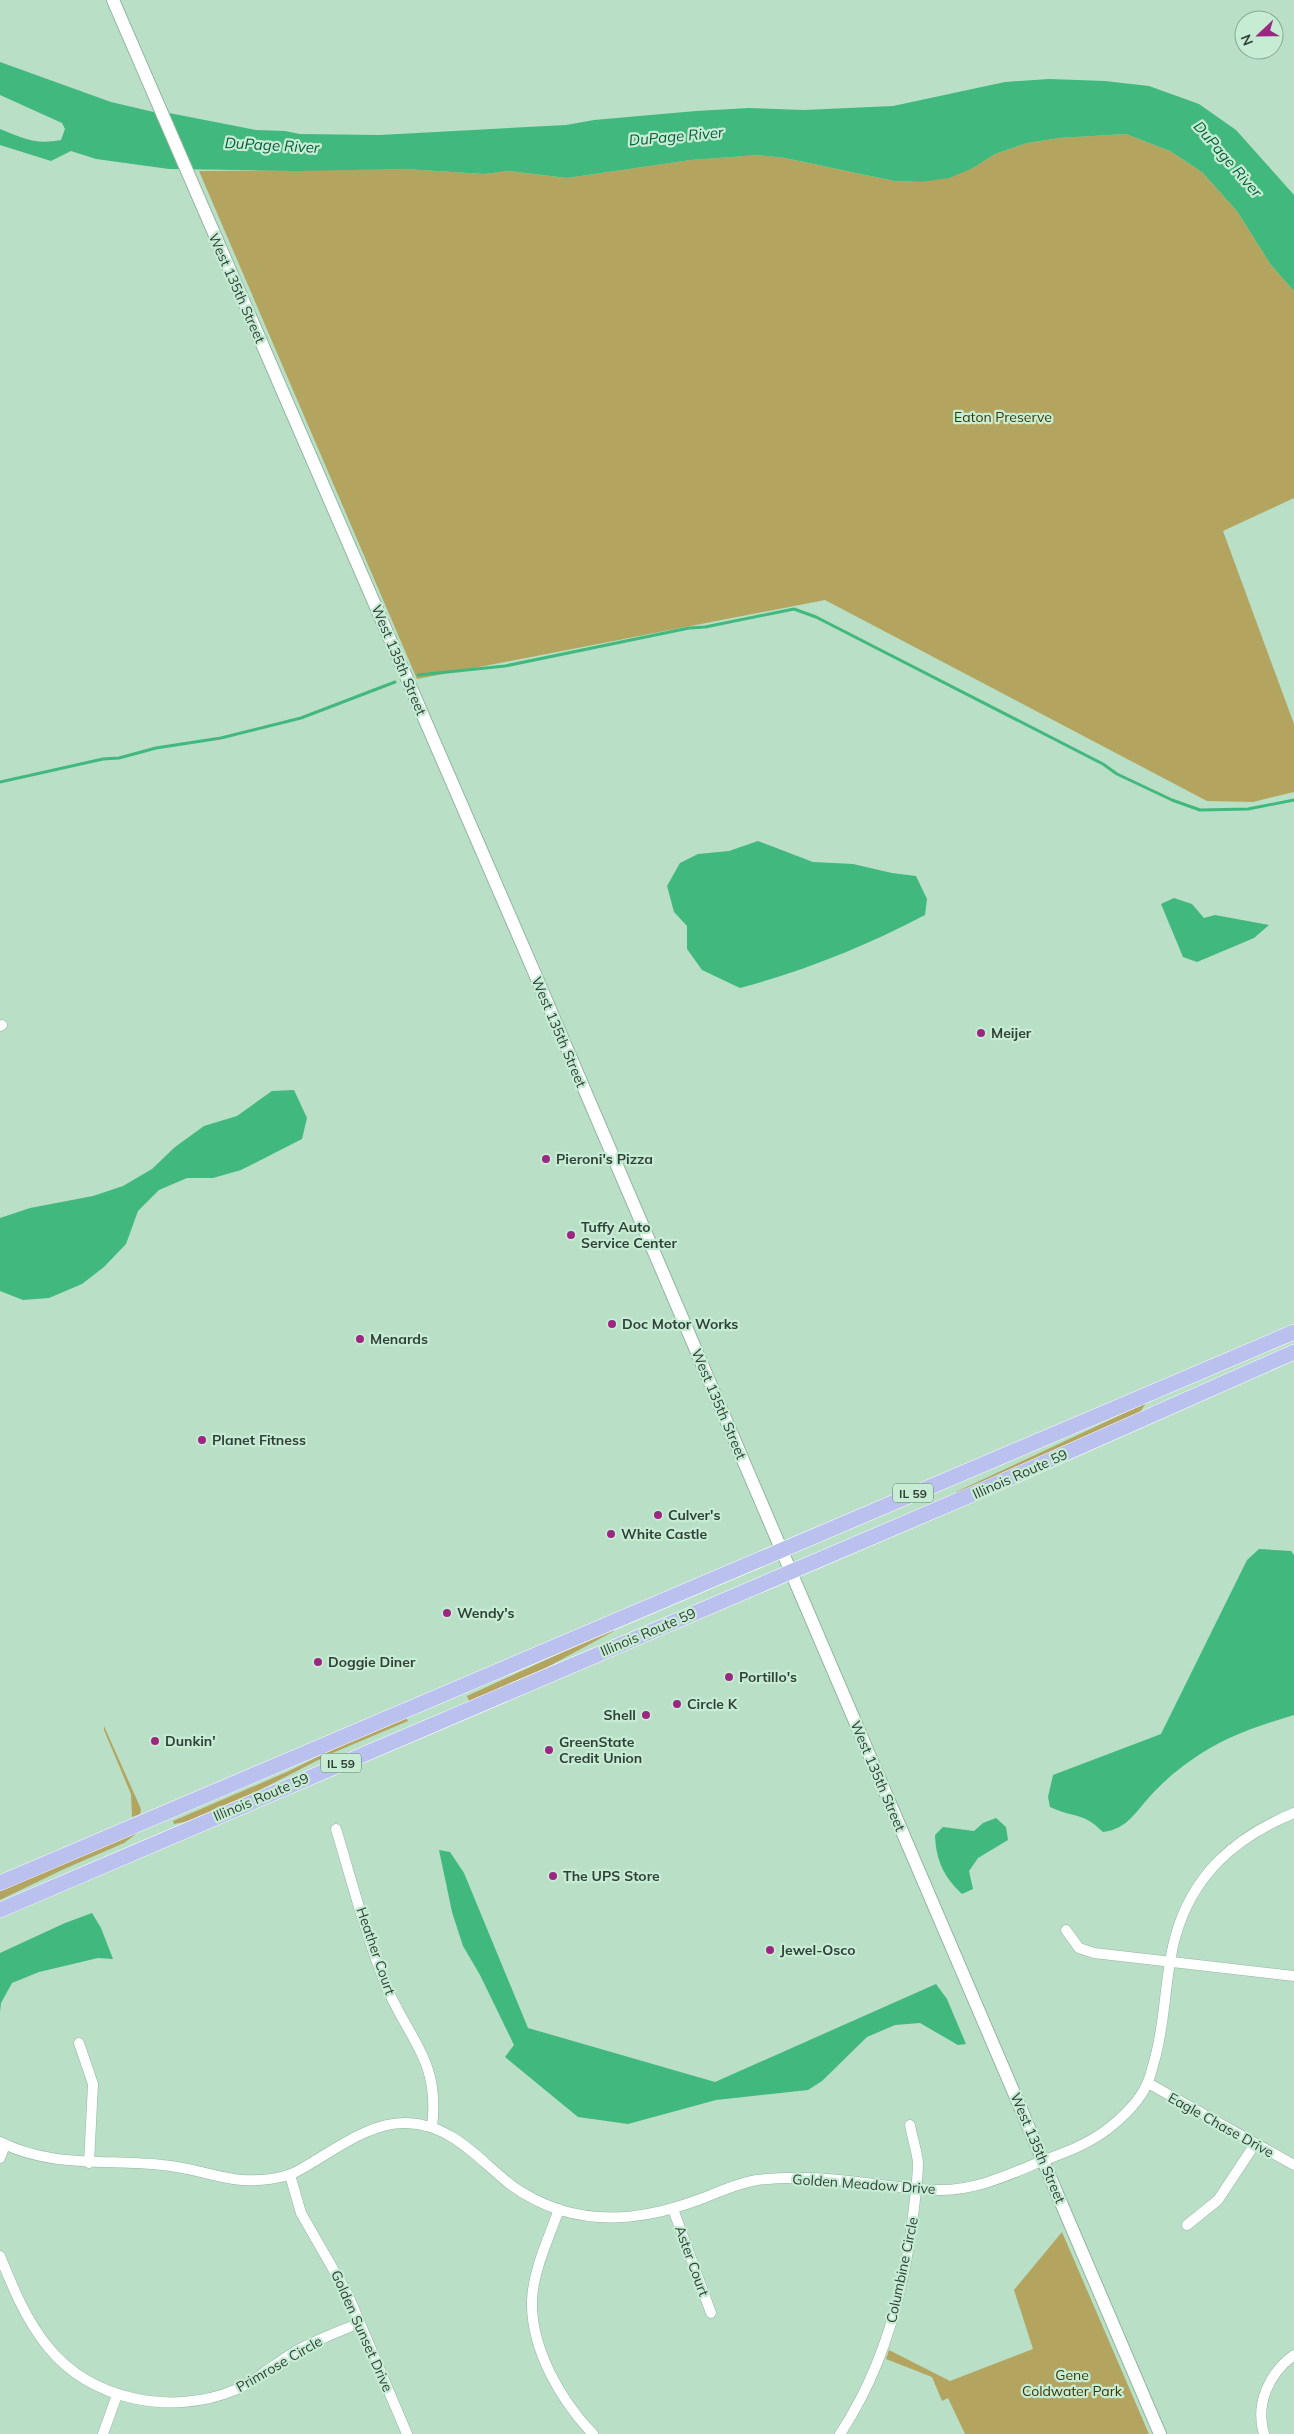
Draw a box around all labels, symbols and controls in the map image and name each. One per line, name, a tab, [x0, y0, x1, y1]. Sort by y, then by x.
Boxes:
north arrow	[1234, 10, 1284, 60]
text: N	[1237, 32, 1257, 48]
water label: DuPage River	[1190, 117, 1267, 201]
water label: DuPage River	[628, 122, 725, 150]
water label: DuPage River	[224, 133, 320, 157]
street label: West 135th Street	[205, 230, 269, 346]
park label: Eaton Preserve	[954, 408, 1052, 426]
street label: West 135th Street	[368, 602, 430, 718]
street label: West 135th Street	[528, 974, 590, 1090]
place label: Meijer	[991, 1024, 1032, 1042]
marker: Meijer	[975, 1027, 987, 1039]
place label: Pieroni's Pizza	[556, 1150, 653, 1168]
marker: Pieroni's Pizza	[540, 1153, 552, 1165]
place label: Tuffy Auto Service Center	[581, 1218, 677, 1252]
marker: Tuffy Auto Service Center	[565, 1229, 577, 1241]
place label: Doc Motor Works	[622, 1315, 738, 1333]
marker: Doc Motor Works	[606, 1318, 618, 1330]
place label: Menards	[370, 1330, 428, 1348]
marker: Menards	[354, 1333, 366, 1345]
street label: West 135th Street	[688, 1346, 750, 1462]
place label: Planet Fitness	[212, 1431, 306, 1449]
marker: Planet Fitness	[196, 1434, 208, 1446]
street label: Illinois Route 59	[970, 1445, 1070, 1503]
road number: IL 59	[893, 1484, 933, 1502]
place label: Culver's	[668, 1506, 720, 1524]
marker: Culver's	[652, 1509, 664, 1521]
place label: White Castle	[621, 1525, 707, 1543]
marker: White Castle	[605, 1528, 617, 1540]
place label: Wendy's	[457, 1604, 515, 1622]
street label: Illinois Route 59	[597, 1604, 699, 1660]
marker: Wendy's	[441, 1607, 453, 1619]
place label: Doggie Diner	[328, 1653, 416, 1671]
marker: Doggie Diner	[312, 1656, 324, 1668]
place label: Portillo's	[739, 1668, 797, 1686]
marker: Portillo's	[723, 1671, 735, 1683]
place label: Circle K	[687, 1695, 738, 1713]
marker: Circle K	[671, 1698, 683, 1710]
place label: Shell	[604, 1706, 636, 1724]
marker: Shell	[640, 1709, 652, 1721]
street label: West 135th Street	[847, 1718, 909, 1834]
place label: Dunkin'	[165, 1732, 216, 1750]
place label: GreenState Credit Union	[559, 1733, 642, 1767]
marker: Dunkin'	[149, 1735, 161, 1747]
marker: GreenState Credit Union	[543, 1744, 555, 1756]
road number: IL 59	[321, 1754, 361, 1772]
street label: Illinois Route 59	[210, 1769, 312, 1825]
place label: The UPS Store	[563, 1867, 660, 1885]
marker: The UPS Store	[547, 1870, 559, 1882]
street label: Heather Court	[353, 1905, 399, 1997]
place label: Jewel-Osco	[780, 1941, 856, 1959]
marker: Jewel-Osco	[764, 1944, 776, 1956]
street label: Eagle Chase Drive	[1165, 2089, 1277, 2161]
street label: West 135th Street	[1007, 2090, 1069, 2206]
street label: Golden Meadow Drive	[792, 2170, 936, 2198]
street label: Columbine Circle	[882, 2215, 922, 2325]
street label: Aster Court	[671, 2223, 713, 2299]
street label: Golden Sunset Drive	[327, 2267, 397, 2395]
street label: Primrose Circle	[233, 2332, 325, 2396]
park label: Gene Coldwater Park	[1022, 2366, 1123, 2400]

